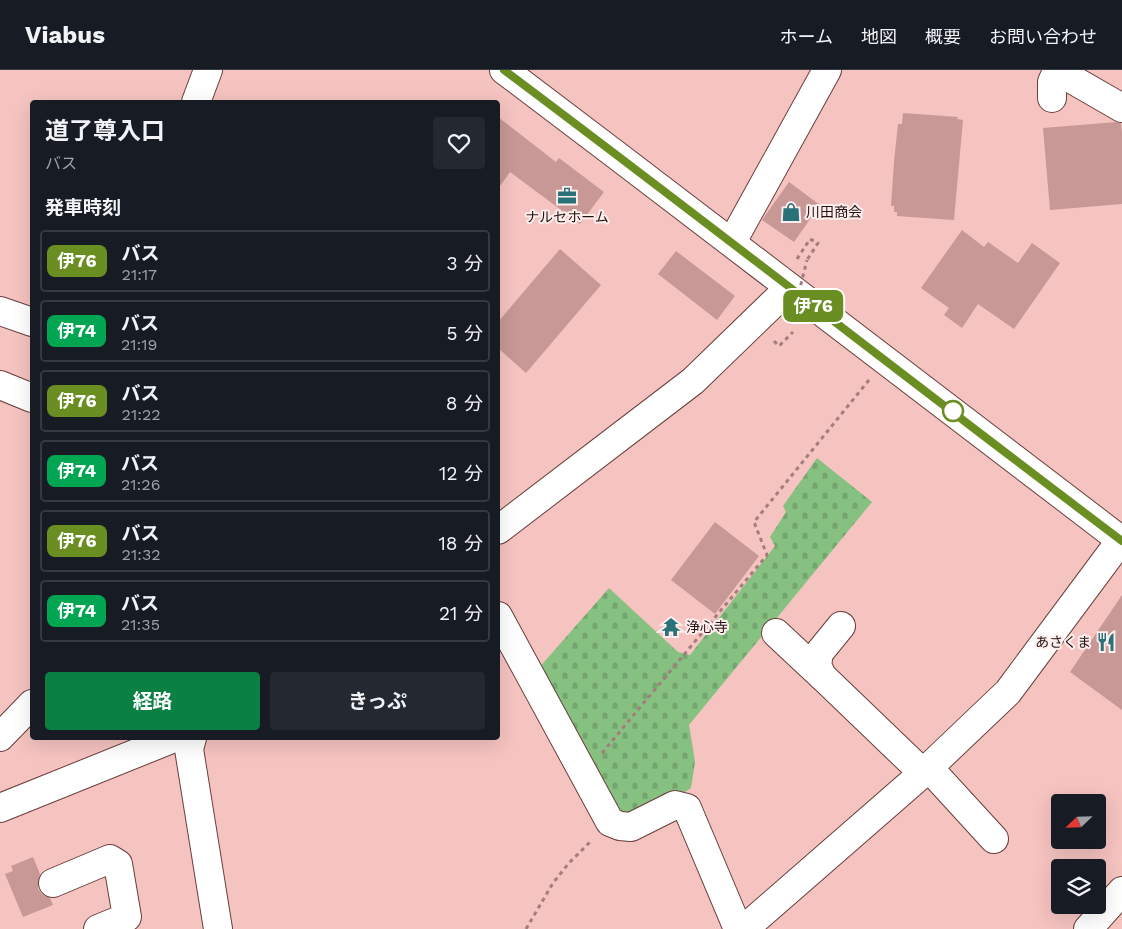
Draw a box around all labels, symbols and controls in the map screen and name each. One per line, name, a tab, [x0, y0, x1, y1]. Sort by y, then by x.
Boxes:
text: Viabus	[25, 21, 105, 49]
text: ホーム	[780, 26, 833, 47]
text: 地図	[861, 26, 897, 47]
text: 概要	[925, 26, 961, 47]
text: お問い合わせ	[989, 26, 1097, 47]
text: 道了尊入口	[45, 117, 165, 145]
button: heart	[433, 117, 485, 169]
text: バス	[45, 154, 77, 173]
office icon: ナルセホーム	[556, 185, 578, 207]
text: 発車時刻	[45, 196, 121, 219]
shop icon: 川田商会	[780, 201, 802, 223]
place label: 川田商会	[806, 204, 862, 220]
place label: ナルセホーム	[525, 209, 609, 225]
text: バス	[122, 242, 160, 265]
text: 伊76	[57, 250, 97, 271]
text: 3 分	[446, 252, 483, 275]
text: 21:17	[122, 265, 157, 284]
line badge: 伊76	[784, 290, 842, 322]
text: 伊76	[793, 295, 833, 316]
text: バス	[121, 312, 159, 335]
text: 伊74	[57, 320, 96, 341]
text: 5 分	[446, 322, 483, 345]
text: 21:19	[121, 335, 157, 354]
text: バス	[122, 382, 160, 405]
text: 伊76	[57, 390, 97, 411]
text: 8 分	[446, 392, 483, 415]
unlabelled marker	[942, 400, 964, 422]
text: 21:22	[122, 405, 161, 424]
text: バス	[121, 452, 159, 475]
text: 伊74	[57, 460, 96, 481]
text: 12 分	[439, 462, 483, 485]
text: 21:26	[121, 475, 160, 494]
text: バス	[122, 522, 160, 545]
text: 伊76	[57, 530, 97, 551]
text: 18 分	[438, 532, 483, 555]
text: 21:32	[122, 545, 161, 564]
text: バス	[121, 592, 159, 615]
text: 伊74	[57, 600, 96, 621]
text: 21 分	[439, 602, 483, 625]
text: 21:35	[121, 615, 160, 634]
temple icon: 浄心寺	[660, 616, 682, 638]
place label: 浄心寺	[686, 619, 728, 635]
restaurant icon: あさくま	[1095, 631, 1117, 653]
place label: あさくま	[1035, 634, 1091, 650]
button: 経路	[45, 672, 260, 730]
button: きっぷ	[270, 672, 485, 730]
north arrow	[1051, 794, 1106, 849]
map controls	[1051, 794, 1106, 914]
button: layers	[1051, 859, 1106, 914]

